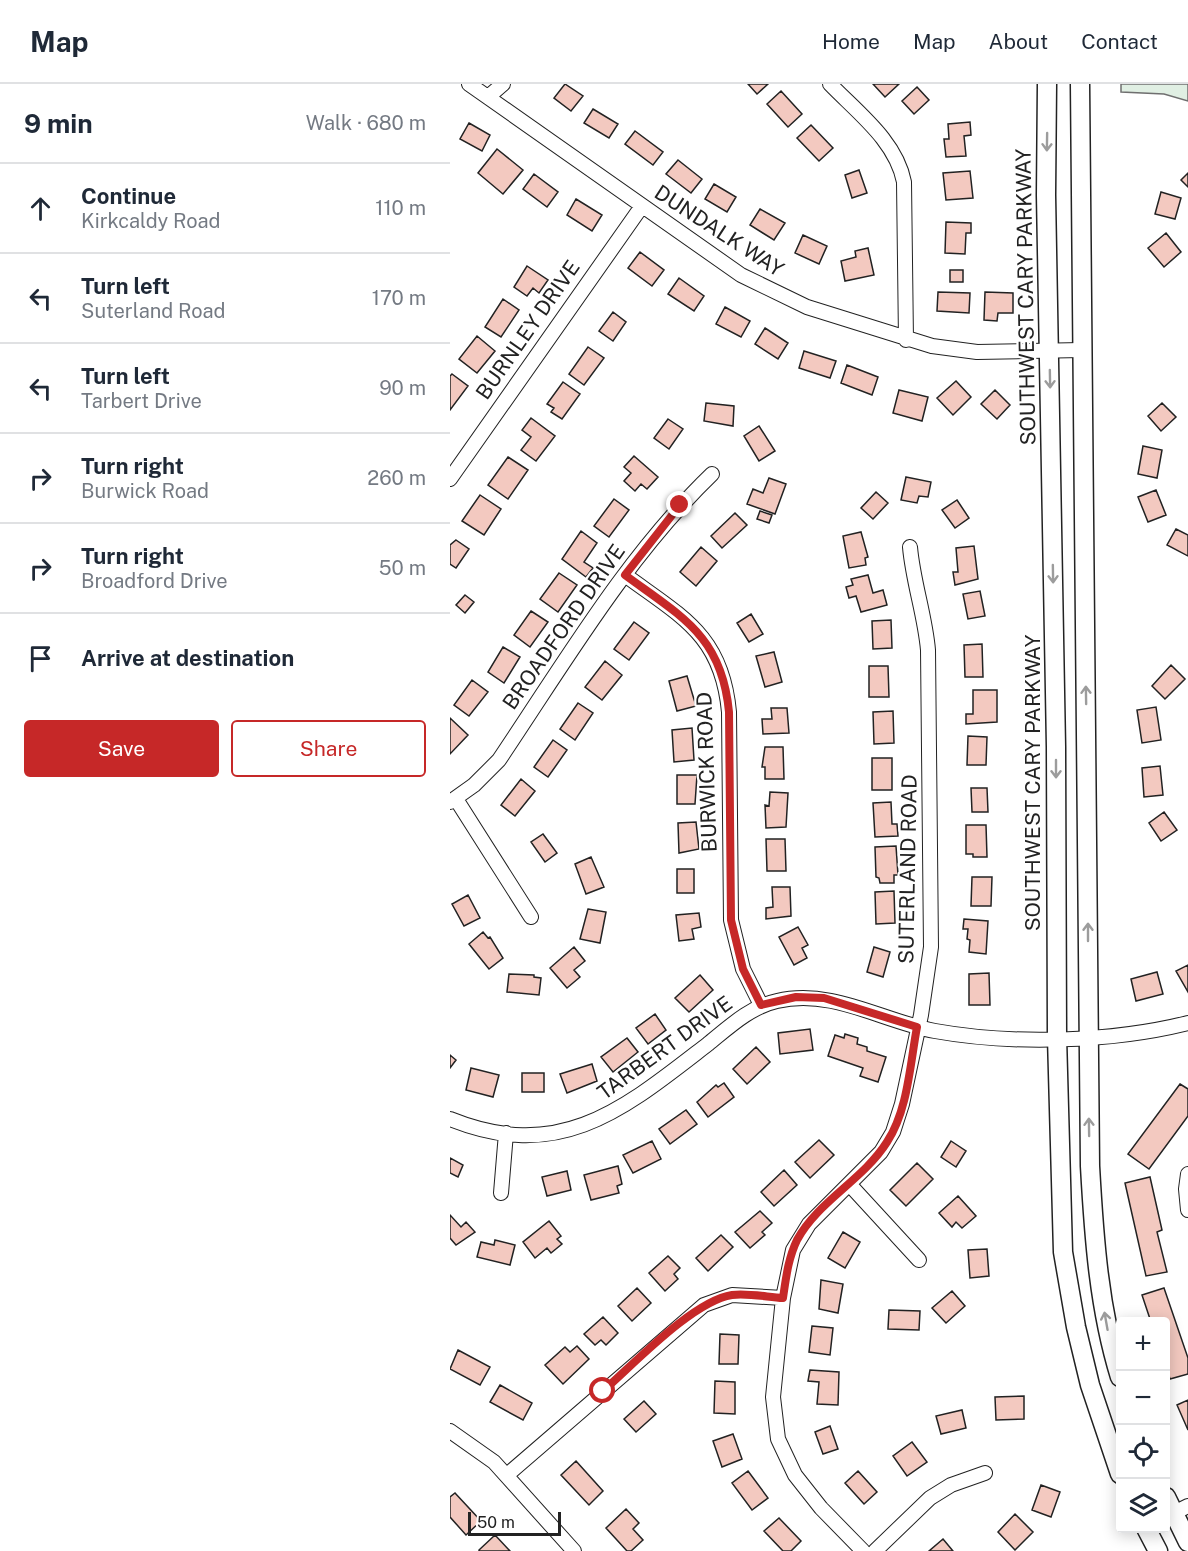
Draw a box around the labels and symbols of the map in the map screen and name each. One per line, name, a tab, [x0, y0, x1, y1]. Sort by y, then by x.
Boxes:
one-way arrow	[1041, 132, 1053, 152]
street label: SOUTHWEST CARY PARKWAY	[1010, 148, 1041, 446]
street label: DUNDALK WAY	[650, 180, 789, 282]
street label: BURNLEY DRIVE	[470, 255, 585, 404]
one-way arrow	[1044, 369, 1056, 389]
route end	[666, 491, 692, 517]
street label: BROADFORD DRIVE	[497, 539, 630, 714]
one-way arrow	[1047, 564, 1059, 584]
street label: SOUTHWEST CARY PARKWAY	[1020, 634, 1045, 931]
one-way arrow	[1080, 685, 1092, 705]
street label: BURWICK ROAD	[691, 691, 722, 853]
one-way arrow	[1050, 759, 1062, 779]
street label: SUTERLAND ROAD	[893, 774, 922, 964]
one-way arrow	[1082, 922, 1094, 942]
street label: TARBERT DRIVE	[592, 990, 737, 1105]
one-way arrow	[1084, 1117, 1095, 1137]
one-way arrow	[1101, 1311, 1112, 1331]
route start	[589, 1377, 615, 1403]
scale bar	[468, 1509, 561, 1536]

